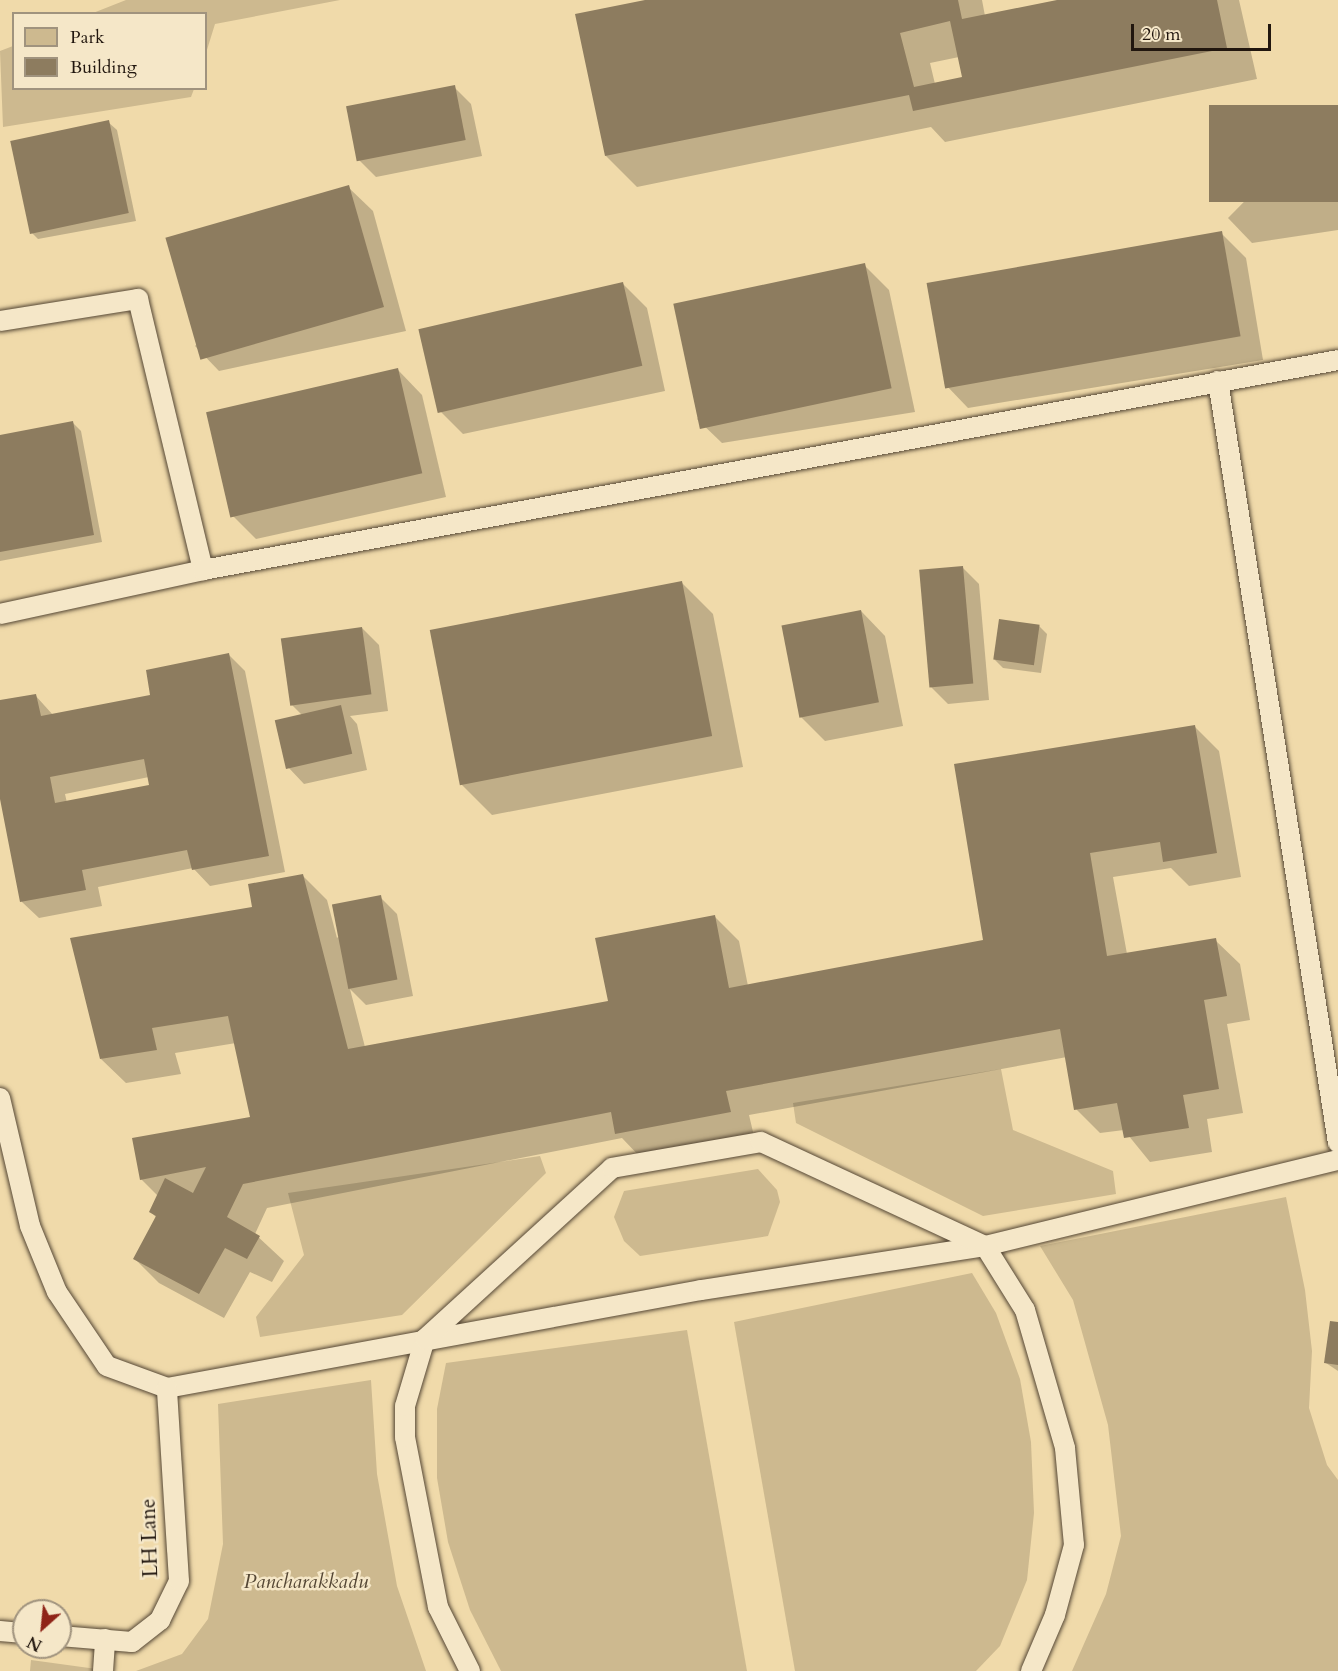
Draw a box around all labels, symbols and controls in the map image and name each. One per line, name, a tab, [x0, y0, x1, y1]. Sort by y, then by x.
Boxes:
legend	[12, 12, 207, 90]
scale bar	[1134, 12, 1274, 50]
text: 20 m	[1142, 22, 1181, 47]
text: Park	[70, 25, 105, 50]
text: Building	[70, 55, 137, 80]
street label: LH Lane	[136, 1498, 164, 1578]
park label: Pancharakkadu	[243, 1569, 369, 1595]
north arrow	[12, 1599, 72, 1659]
text: N	[24, 1630, 46, 1656]

